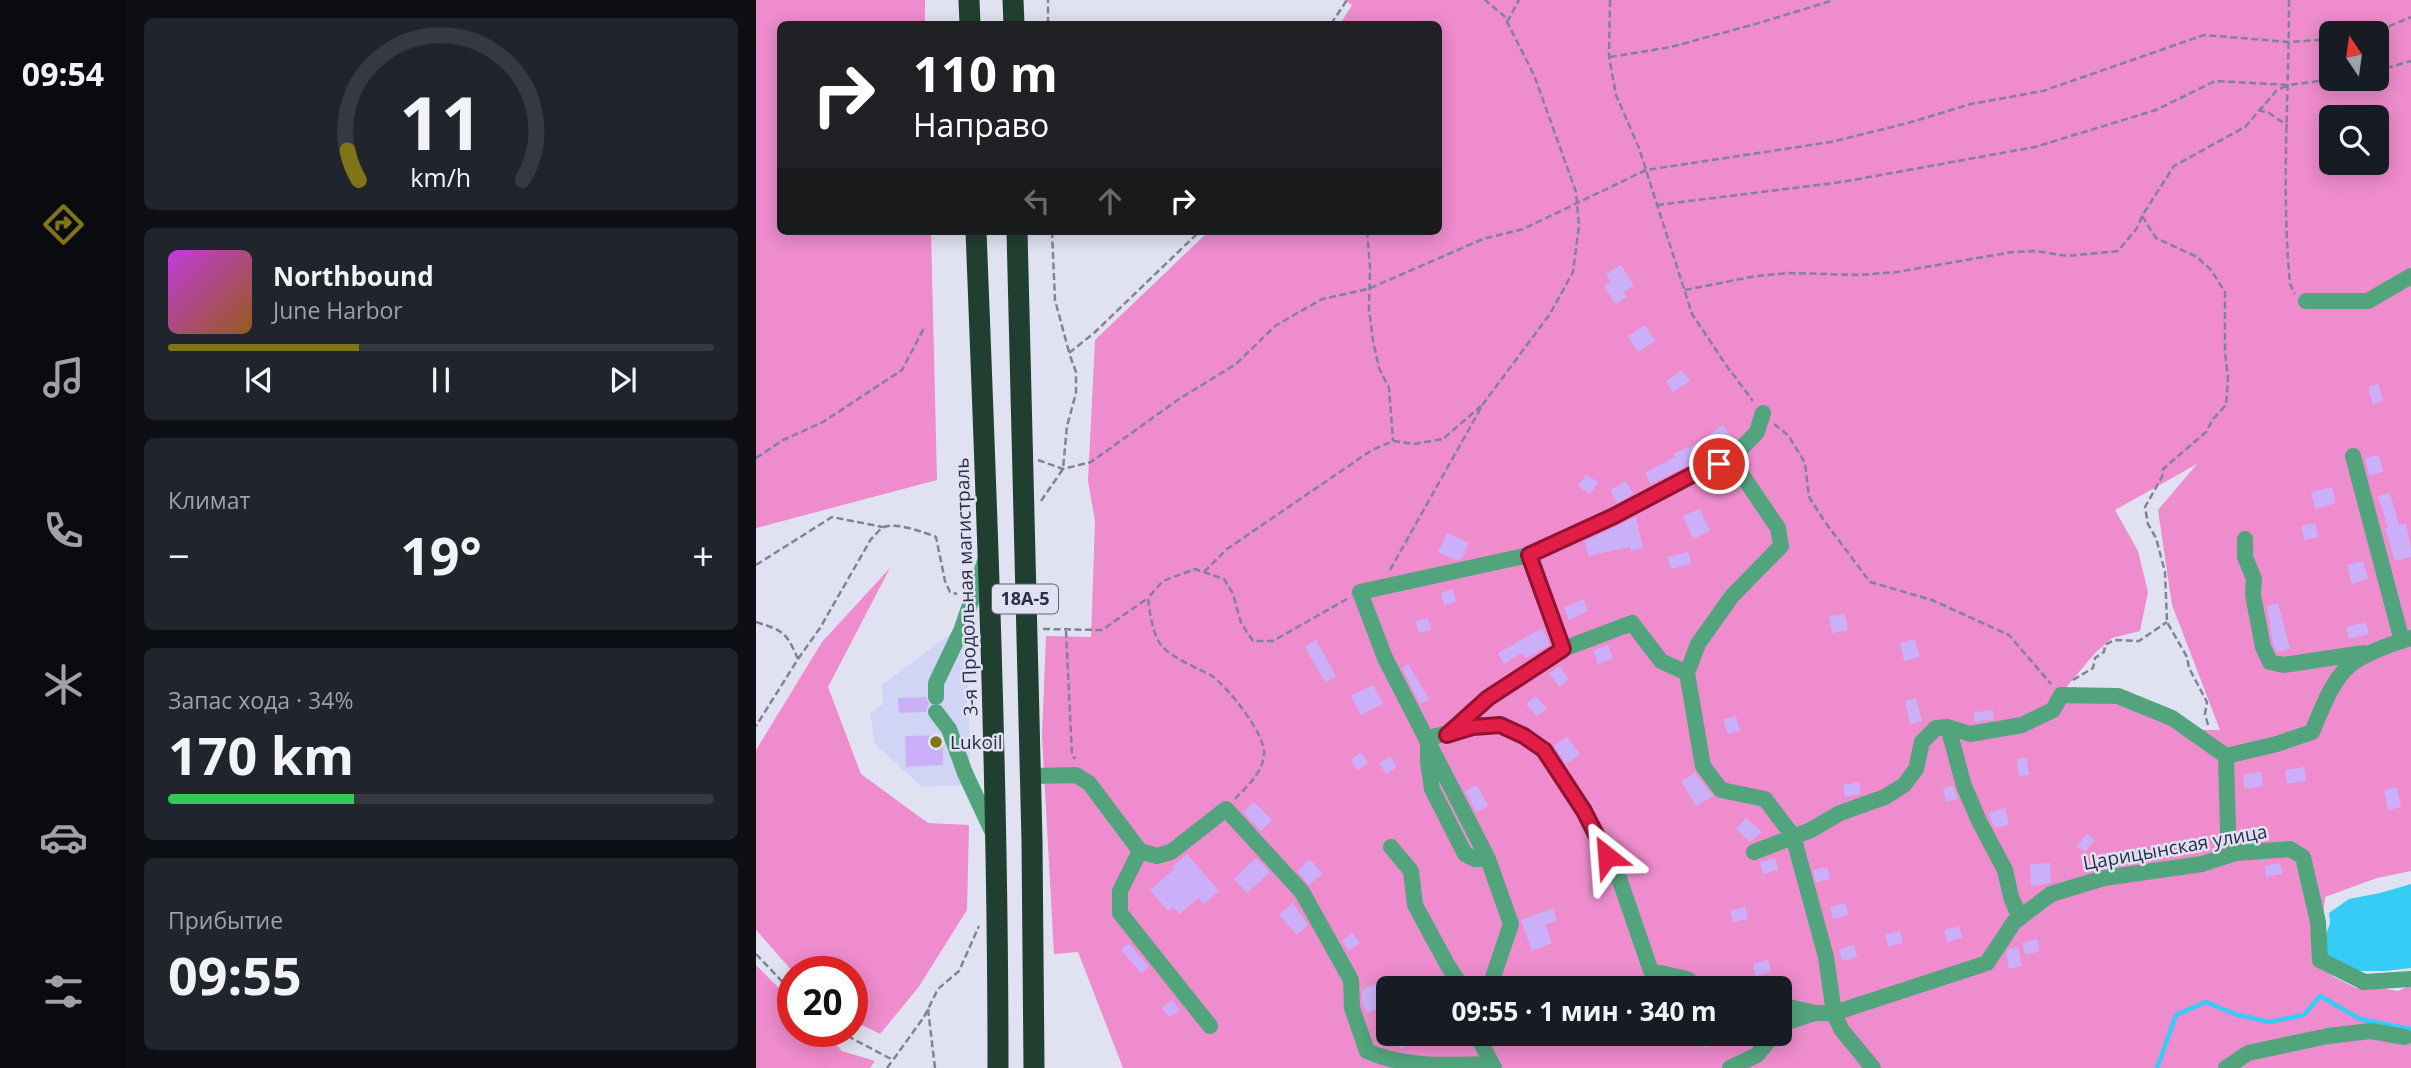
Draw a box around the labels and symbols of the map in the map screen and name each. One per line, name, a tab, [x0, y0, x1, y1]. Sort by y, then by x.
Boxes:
north arrow	[2319, 21, 2389, 91]
pin	[1689, 434, 1749, 494]
street label: 3-я Продольная магистраль	[948, 457, 984, 717]
road number: 18А-5	[992, 584, 1058, 614]
place label: Lukoil	[950, 729, 1003, 755]
marker: Lukoil	[928, 734, 944, 750]
street label: Царицынская улица	[2081, 818, 2269, 876]
position arrow	[1570, 819, 1644, 893]
speed limit sign: 20	[777, 956, 868, 1047]

